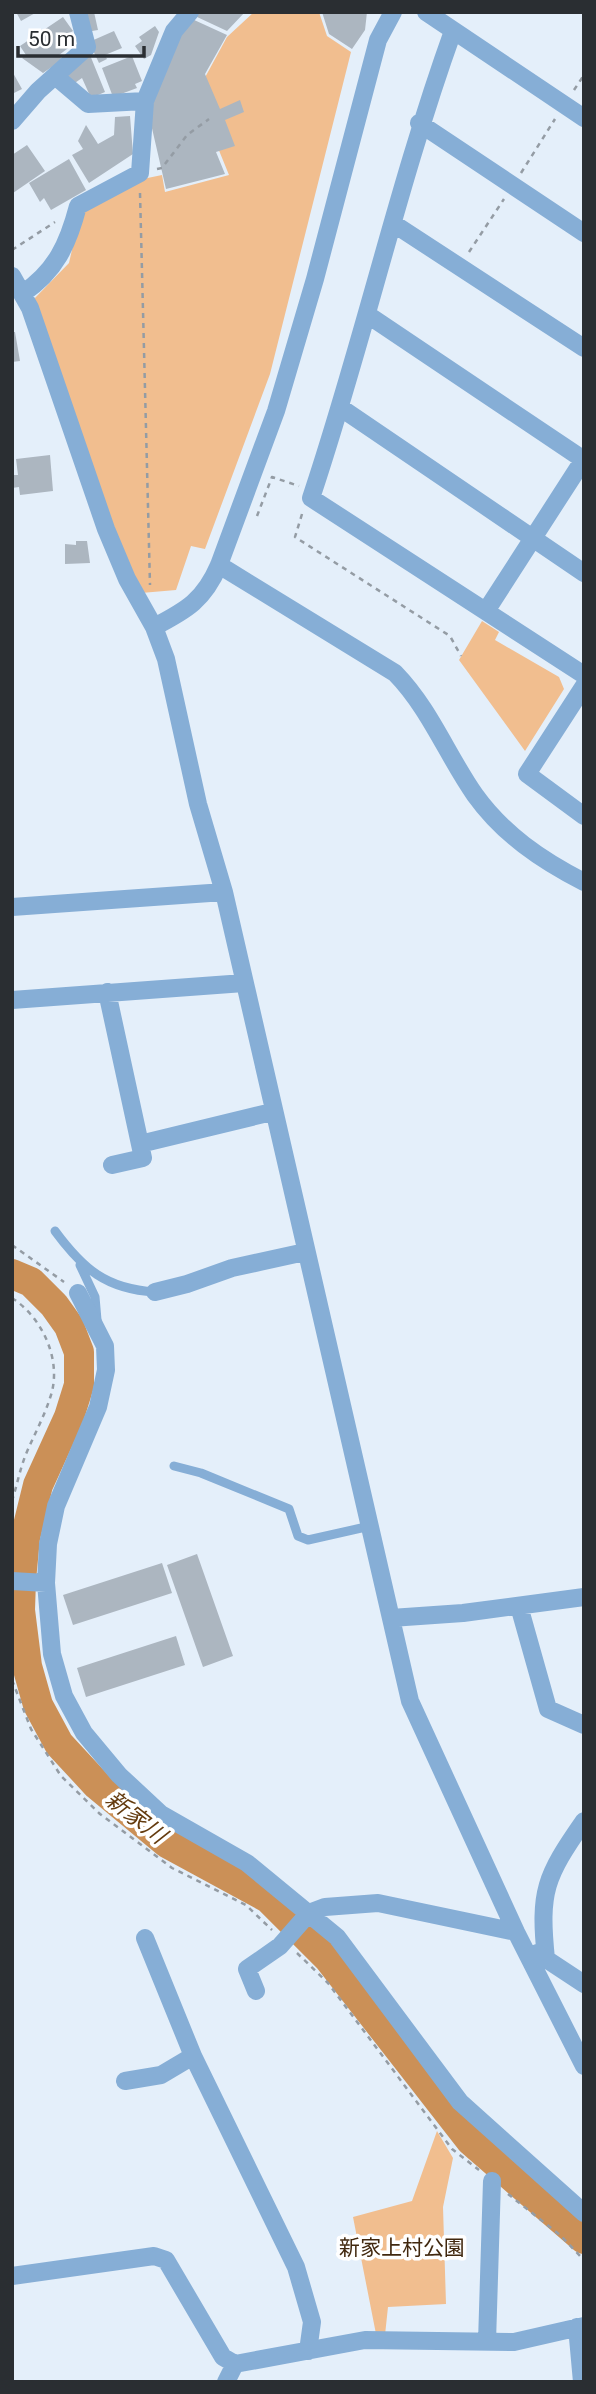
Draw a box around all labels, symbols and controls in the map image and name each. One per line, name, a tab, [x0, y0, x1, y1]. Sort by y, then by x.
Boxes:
scale bar	[18, 14, 144, 58]
text: 50 m	[28, 27, 75, 51]
water label: 新家川	[100, 1786, 174, 1851]
park label: 新家上村公園	[339, 2236, 465, 2260]

